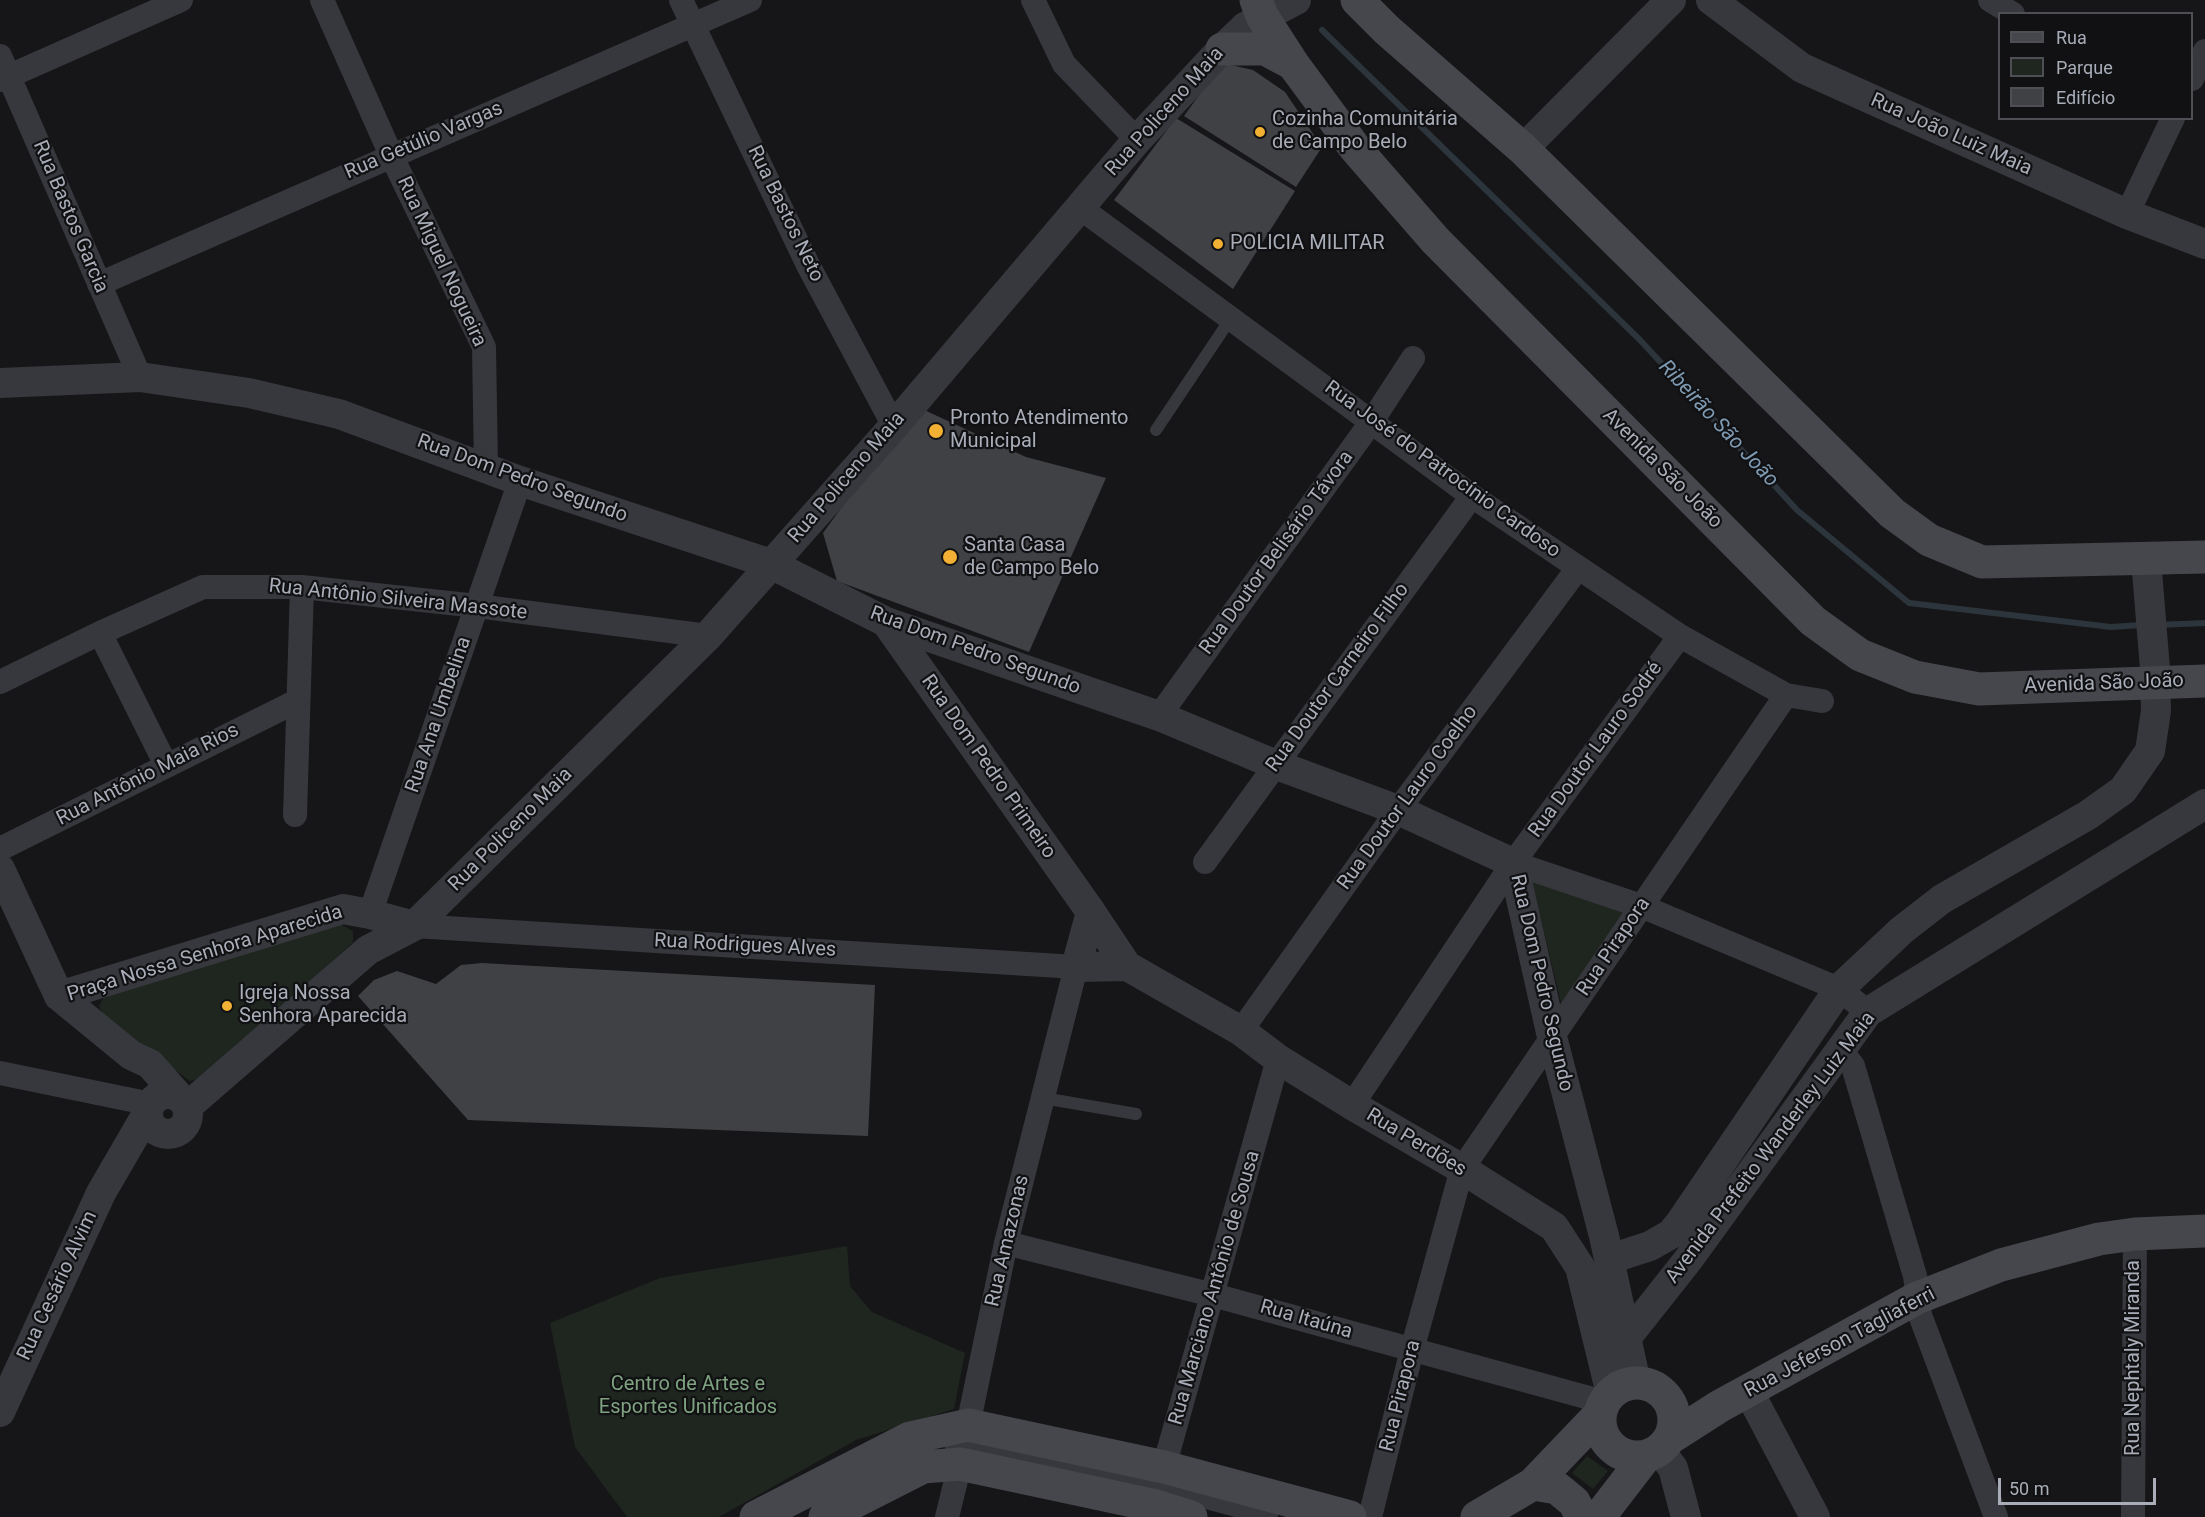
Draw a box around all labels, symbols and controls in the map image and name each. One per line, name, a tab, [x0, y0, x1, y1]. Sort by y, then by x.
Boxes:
legend	[1998, 12, 2193, 120]
text: Rua	[2056, 27, 2087, 48]
street label: Rua Policeno Maia	[1101, 43, 1229, 181]
text: Parque	[2056, 57, 2113, 78]
text: Edifício	[2056, 87, 2115, 108]
street label: Rua João Luiz Maia	[1867, 89, 2035, 181]
street label: Rua Getúlio Vargas	[341, 97, 507, 185]
place label: Cozinha Comunitária de Campo Belo	[1272, 108, 1458, 155]
marker: Cozinha Comunitária de Campo Belo	[1253, 125, 1267, 139]
street label: Rua Bastos Garcia	[27, 137, 113, 297]
street label: Rua Bastos Neto	[742, 142, 828, 286]
street label: Rua Miguel Nogueira	[391, 173, 491, 351]
place label: POLICIA MILITAR	[1230, 232, 1385, 256]
marker: POLICIA MILITAR	[1211, 237, 1225, 251]
water label: Ribeirão São João	[1653, 355, 1783, 493]
street label: Rua José do Patrocínio Cardoso	[1319, 376, 1565, 564]
street label: Avenida São João	[1597, 404, 1727, 534]
place label: Pronto Atendimento Municipal	[950, 407, 1129, 454]
street label: Rua Policeno Maia	[784, 408, 910, 548]
marker: Pronto Atendimento Municipal	[927, 422, 945, 440]
street label: Rua Dom Pedro Segundo	[414, 430, 630, 528]
street label: Rua Doutor Belisário Távora	[1195, 446, 1359, 660]
place label: Santa Casa de Campo Belo	[964, 534, 1099, 581]
marker: Santa Casa de Campo Belo	[941, 548, 959, 566]
street label: Rua Antônio Silveira Massote	[268, 574, 528, 626]
street label: Rua Doutor Carneiro Filho	[1261, 579, 1415, 777]
street label: Rua Dom Pedro Segundo	[867, 602, 1083, 700]
street label: Rua Ana Umbelina	[401, 634, 477, 796]
street label: Rua Doutor Lauro Sodré	[1524, 657, 1668, 843]
street label: Avenida São João	[2024, 669, 2184, 699]
street label: Rua Dom Pedro Primeiro	[915, 671, 1061, 863]
street label: Rua Doutor Lauro Coelho	[1333, 701, 1483, 895]
street label: Rua Antônio Maia Rios	[53, 719, 243, 831]
street label: Rua Policeno Maia	[444, 763, 578, 897]
street label: Rua Dom Pedro Segundo	[1504, 872, 1578, 1094]
street label: Rua Pirapora	[1572, 893, 1656, 1001]
street label: Praça Nossa Senhora Aparecida	[65, 901, 345, 1007]
street label: Rua Rodrigues Alves	[653, 929, 837, 963]
place label: Igreja Nossa Senhora Aparecida	[239, 982, 407, 1029]
marker: Igreja Nossa Senhora Aparecida	[220, 999, 234, 1013]
street label: Avenida Prefeito Wanderley Luiz Maia	[1661, 1008, 1881, 1288]
street label: Rua Perdões	[1362, 1104, 1470, 1182]
street label: Rua Marciano Antônio de Sousa	[1164, 1148, 1266, 1428]
street label: Rua Amazonas	[981, 1173, 1035, 1309]
street label: Rua Cesário Alvim	[13, 1208, 103, 1364]
street label: Rua Nephtaly Miranda	[2122, 1260, 2146, 1456]
street label: Rua Jeferson Tagliaferri	[1741, 1283, 1939, 1403]
street label: Rua Itaúna	[1257, 1295, 1355, 1345]
street label: Rua Pirapora	[1376, 1338, 1426, 1454]
park label: Centro de Artes e Esportes Unificados	[599, 1373, 777, 1420]
scale bar	[2001, 1466, 2158, 1504]
text: 50 m	[2009, 1478, 2049, 1499]

